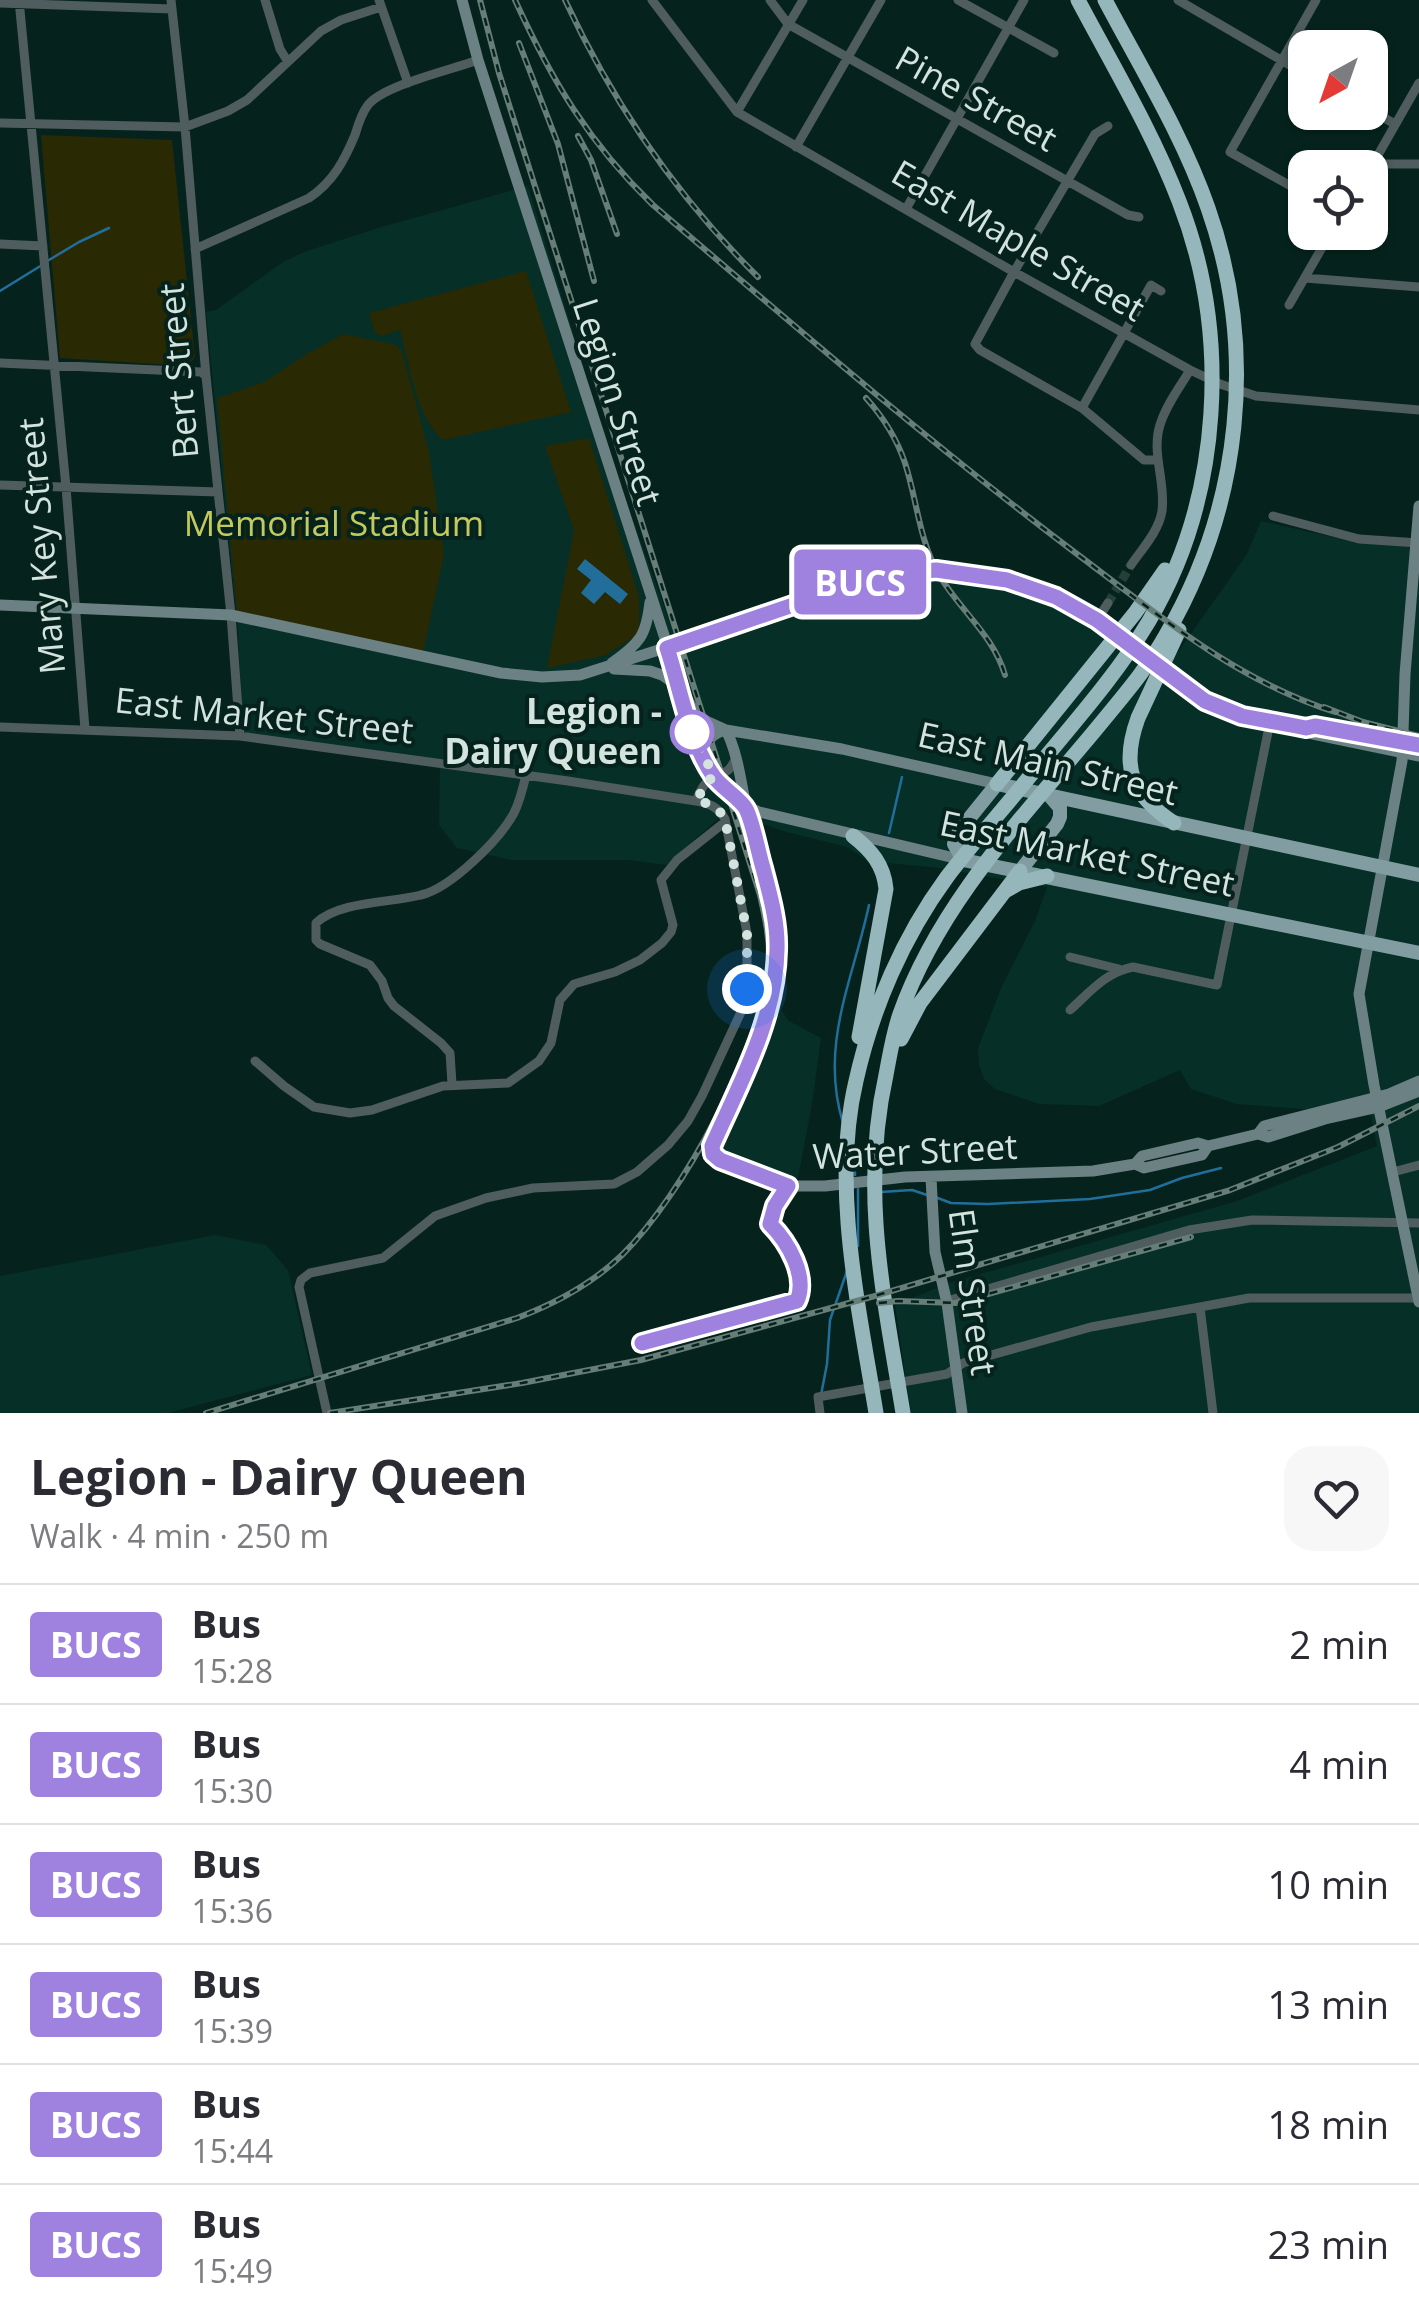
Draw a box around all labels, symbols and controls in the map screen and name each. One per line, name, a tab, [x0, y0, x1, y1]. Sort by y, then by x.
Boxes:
north arrow	[1288, 30, 1388, 130]
map controls	[1288, 30, 1388, 250]
street label: Pine Street	[888, 34, 1066, 161]
street label: East Maple Street	[884, 148, 1154, 331]
button: locate	[1288, 150, 1388, 250]
street label: Bert Street	[146, 281, 209, 461]
street label: Legion Street	[563, 292, 674, 511]
street label: Mary Key Street	[6, 416, 75, 676]
park label: Memorial Stadium	[184, 499, 484, 546]
line badge: BUCS	[790, 550, 930, 614]
text: BUCS	[814, 559, 906, 606]
street label: East Market Street	[113, 675, 416, 754]
place label: Legion - Dairy Queen	[444, 687, 662, 774]
street label: East Main Street	[914, 710, 1183, 815]
marker: Legion - Dairy Queen	[671, 711, 713, 753]
street label: East Market Street	[936, 798, 1239, 907]
your location	[722, 964, 772, 1014]
street label: Water Street	[811, 1122, 1019, 1179]
street label: Elm Street	[939, 1206, 1008, 1378]
text: Legion - Dairy Queen	[30, 1444, 528, 1509]
button: heart	[1284, 1446, 1389, 1551]
text: Walk · 4 min · 250 m	[30, 1514, 329, 1557]
text: Bus	[192, 1597, 261, 1649]
text: 2 min	[1289, 1618, 1389, 1670]
text: BUCS	[50, 1621, 142, 1668]
text: 15:28	[192, 1649, 273, 1692]
text: Bus	[192, 1717, 261, 1769]
text: 4 min	[1289, 1738, 1389, 1790]
text: BUCS	[50, 1741, 142, 1788]
text: 15:30	[192, 1769, 273, 1812]
text: Bus	[192, 1837, 261, 1889]
text: 10 min	[1268, 1858, 1389, 1910]
text: BUCS	[50, 1861, 142, 1908]
text: 15:36	[192, 1889, 273, 1932]
text: Bus	[192, 1957, 261, 2009]
text: 13 min	[1268, 1978, 1389, 2030]
text: BUCS	[50, 1981, 142, 2028]
text: 15:39	[192, 2009, 273, 2052]
text: Bus	[192, 2077, 261, 2129]
text: 18 min	[1268, 2098, 1389, 2150]
text: BUCS	[50, 2101, 142, 2148]
text: 15:44	[192, 2129, 273, 2172]
text: Bus	[192, 2197, 261, 2249]
text: 23 min	[1268, 2218, 1389, 2270]
text: BUCS	[50, 2221, 142, 2268]
text: 15:49	[192, 2249, 273, 2292]

